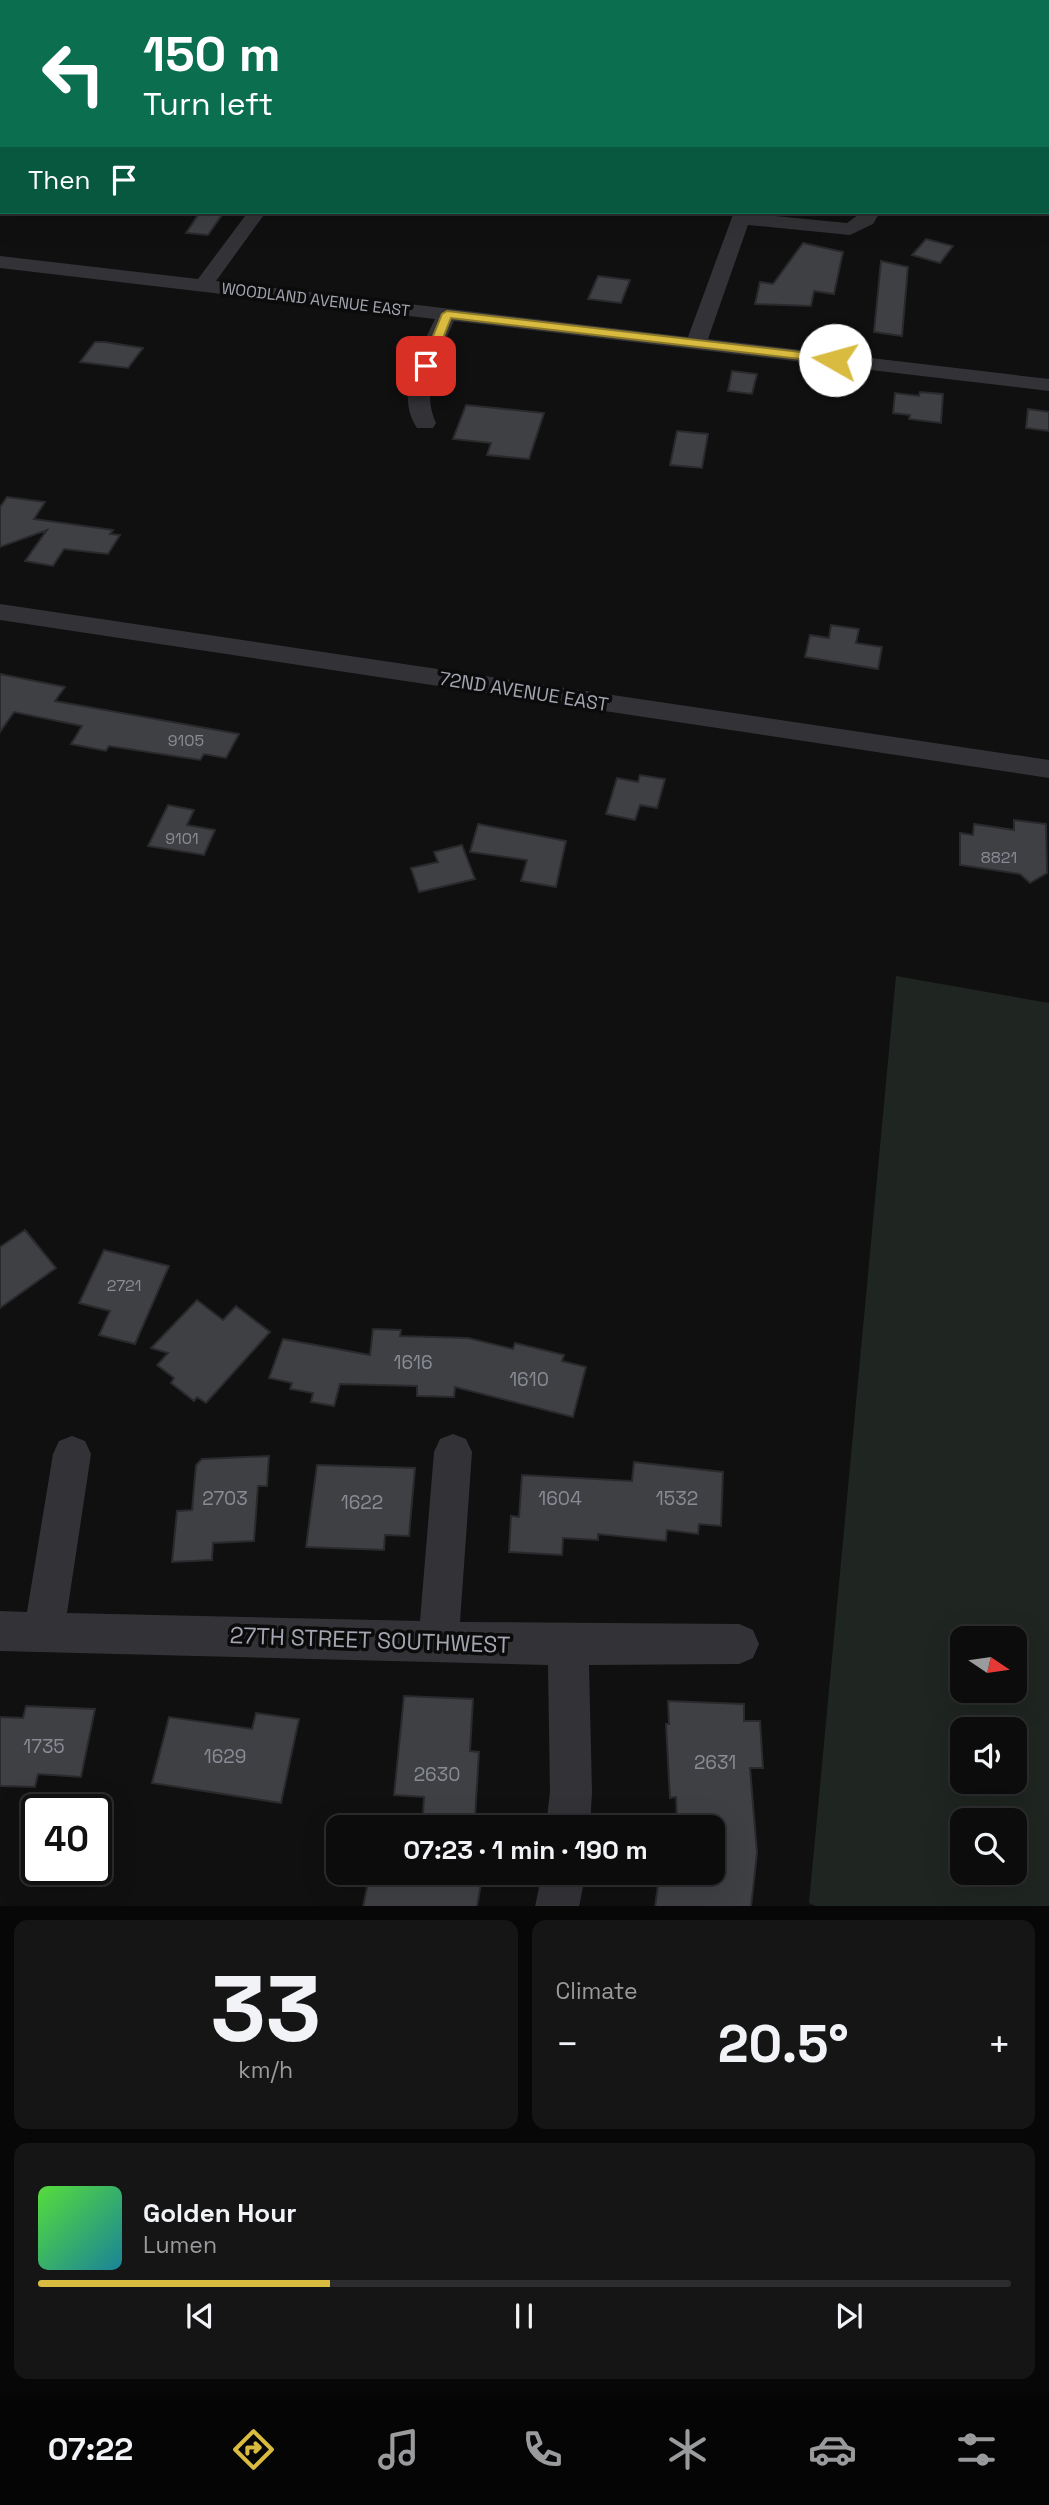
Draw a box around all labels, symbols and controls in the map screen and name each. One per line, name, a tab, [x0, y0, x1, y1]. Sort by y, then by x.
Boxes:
text: 150 m	[143, 23, 281, 85]
icon: left	[28, 28, 119, 119]
text: Turn left	[143, 84, 273, 124]
icon: arrive	[105, 161, 143, 199]
text: Then	[28, 163, 91, 197]
street label: WOODLAND AVENUE EAST	[220, 278, 411, 321]
position arrow	[798, 323, 872, 397]
pin	[396, 336, 456, 396]
icon: arrive	[407, 347, 445, 385]
street label: 72ND AVENUE EAST	[438, 666, 610, 717]
house number: 9105	[168, 730, 204, 751]
house number: 9101	[165, 828, 199, 849]
house number: 8821	[981, 847, 1017, 868]
house number: 2721	[107, 1275, 141, 1296]
house number: 1616	[393, 1350, 433, 1375]
house number: 1610	[509, 1367, 549, 1392]
house number: 2703	[202, 1486, 248, 1511]
house number: 1604	[538, 1486, 582, 1511]
house number: 1532	[656, 1486, 698, 1511]
house number: 1622	[341, 1490, 383, 1515]
street label: 27TH STREET SOUTHWEST	[229, 1620, 511, 1660]
north arrow	[950, 1626, 1027, 1703]
map controls	[950, 1626, 1027, 1885]
button: sound	[950, 1717, 1027, 1794]
house number: 1735	[23, 1734, 65, 1759]
house number: 1629	[204, 1744, 246, 1769]
house number: 2631	[694, 1750, 736, 1775]
house number: 2630	[414, 1762, 460, 1787]
speed limit sign: 40	[21, 1794, 112, 1885]
button: search	[950, 1808, 1027, 1885]
text: 07:23 · 1 min · 190 m	[403, 1833, 648, 1867]
text: 33	[210, 1951, 321, 2068]
text: Climate	[556, 1976, 638, 2006]
text: 20.5°	[718, 2011, 849, 2077]
text: −	[556, 2020, 579, 2068]
text: +	[987, 2020, 1011, 2068]
text: km/h	[238, 2055, 293, 2085]
text: Golden Hour	[143, 2196, 297, 2230]
text: Lumen	[143, 2230, 217, 2260]
icon: previous	[181, 2297, 219, 2335]
icon: pause	[505, 2297, 543, 2335]
icon: next	[830, 2297, 868, 2335]
icon: directions	[229, 2425, 278, 2474]
icon: music	[374, 2425, 423, 2474]
icon: phone	[518, 2425, 567, 2474]
icon: climate	[663, 2425, 712, 2474]
icon: car	[808, 2425, 857, 2474]
icon: filters	[952, 2425, 1001, 2474]
text: 07:22	[48, 2429, 133, 2469]

